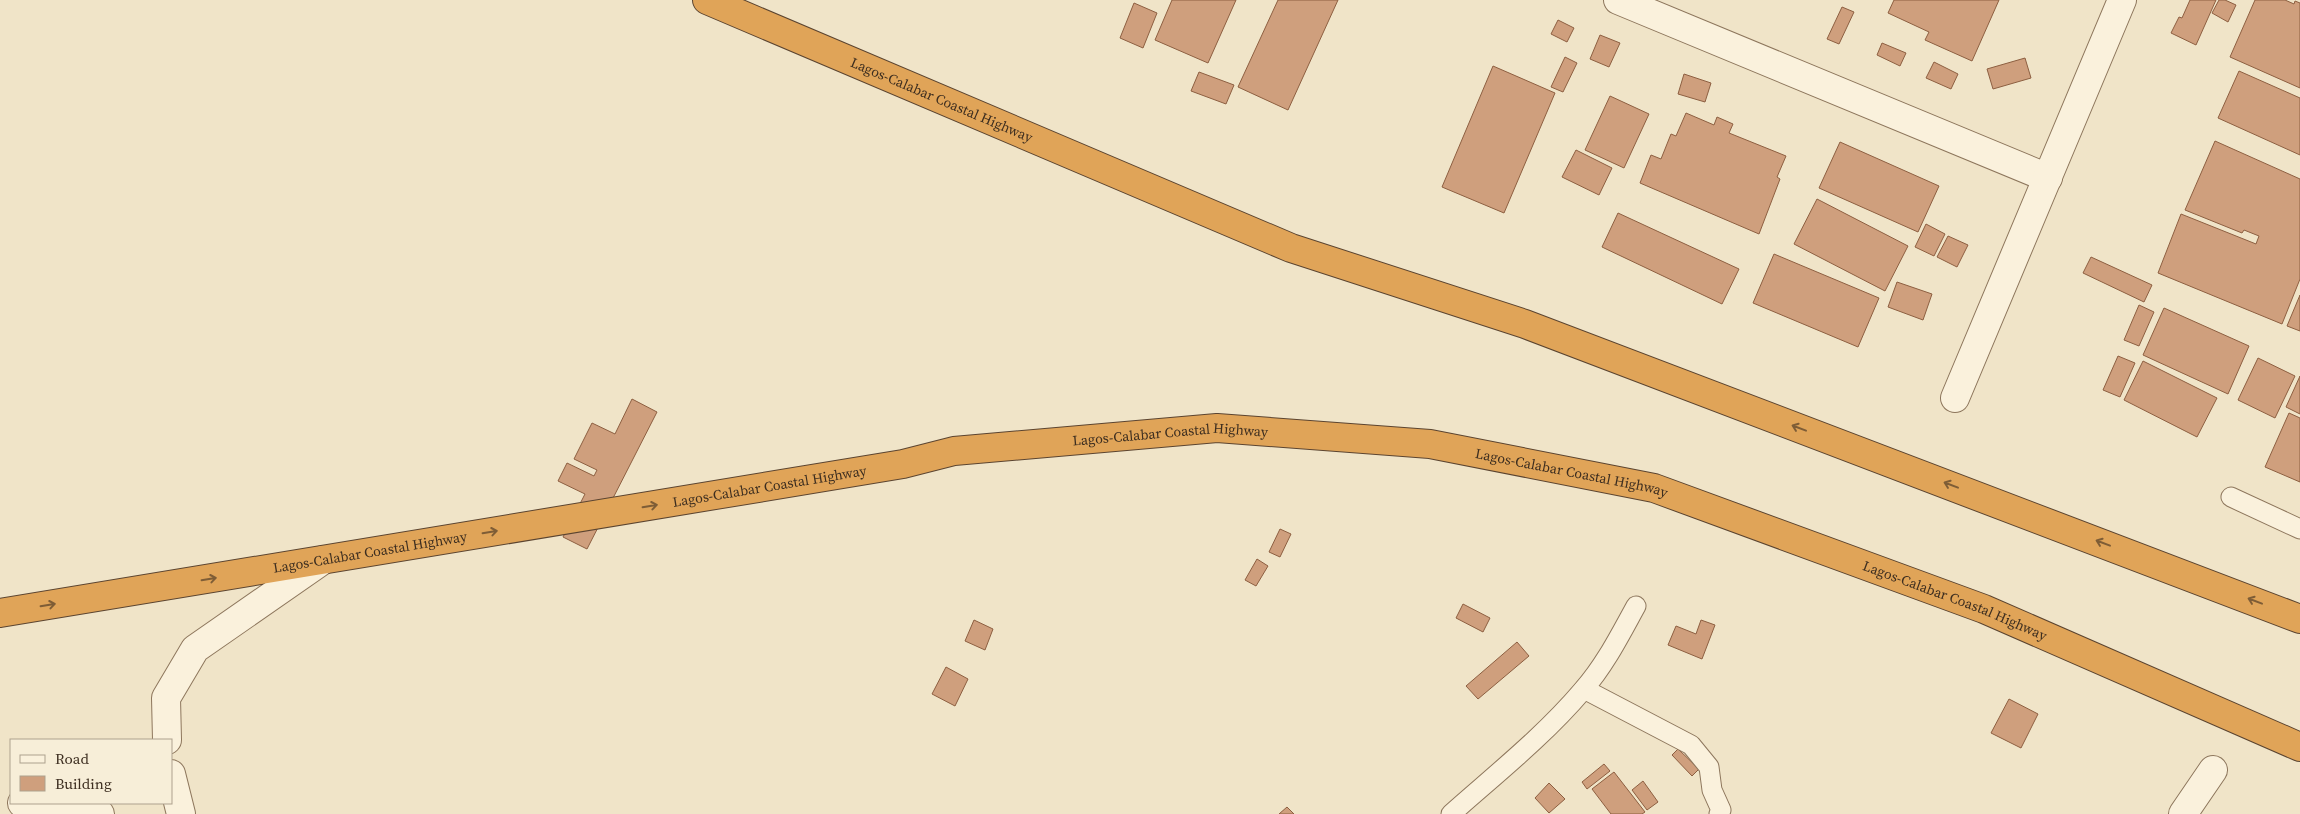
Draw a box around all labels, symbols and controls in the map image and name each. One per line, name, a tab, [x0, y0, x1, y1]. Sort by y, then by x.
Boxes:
street label: Lagos-Calabar Coastal Highway	[848, 52, 1037, 148]
street label: Lagos-Calabar Coastal Highway	[1072, 418, 1270, 451]
one-way arrow	[1792, 423, 1807, 432]
street label: Lagos-Calabar Coastal Highway	[1474, 443, 1672, 503]
street label: Lagos-Calabar Coastal Highway	[671, 460, 869, 512]
one-way arrow	[1944, 480, 1959, 489]
one-way arrow	[642, 500, 658, 510]
street label: Lagos-Calabar Coastal Highway	[272, 526, 469, 578]
one-way arrow	[481, 527, 497, 537]
one-way arrow	[2096, 538, 2111, 547]
street label: Lagos-Calabar Coastal Highway	[1860, 555, 2051, 646]
one-way arrow	[200, 573, 216, 583]
one-way arrow	[2248, 596, 2263, 605]
one-way arrow	[40, 599, 56, 609]
legend	[10, 739, 172, 804]
text: Road	[55, 748, 89, 769]
text: Building	[55, 773, 112, 794]

